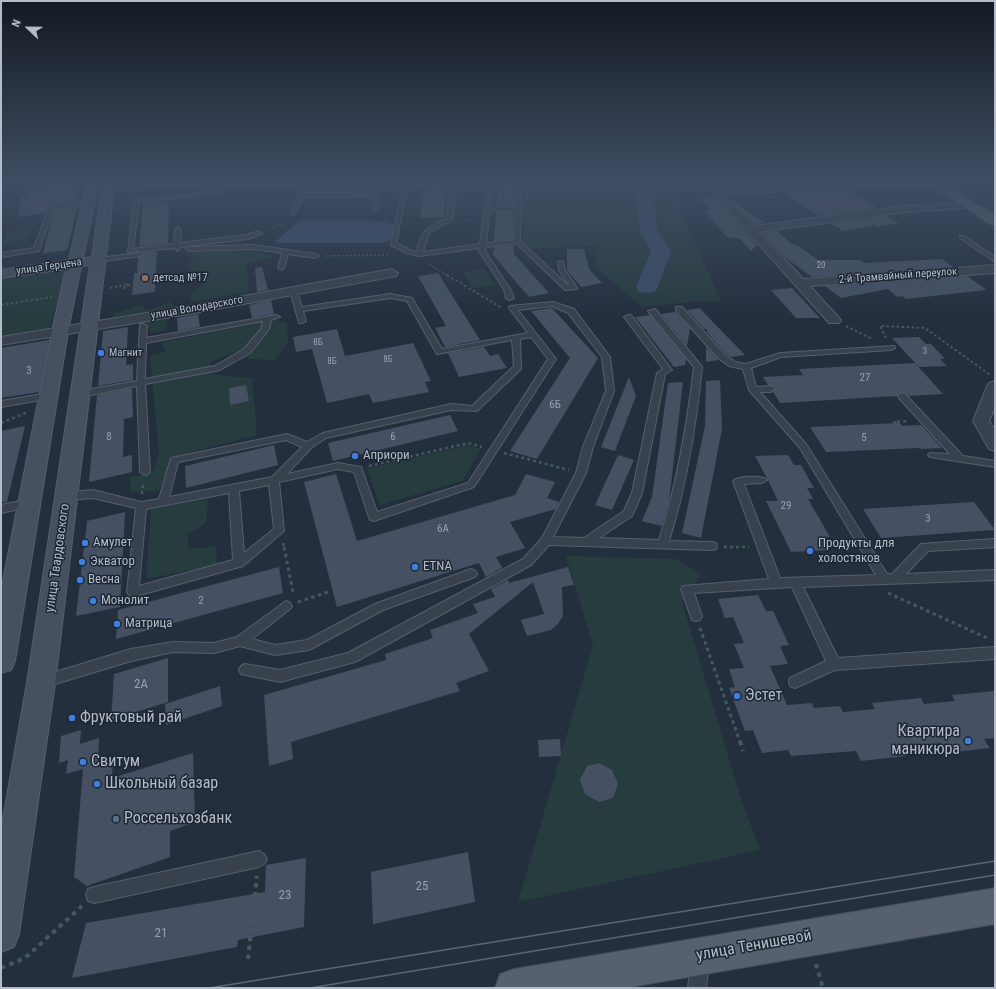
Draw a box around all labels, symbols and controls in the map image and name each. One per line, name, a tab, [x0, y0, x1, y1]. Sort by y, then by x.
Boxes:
north arrow	[8, 8, 48, 48]
text: N	[9, 18, 24, 29]
street label: улица Герцена	[15, 256, 83, 278]
house number: 20	[817, 261, 825, 271]
street label: 2-й Трамвайный переулок	[838, 265, 958, 287]
place label: детсад №17	[153, 271, 208, 285]
marker: детсад №17	[140, 273, 150, 283]
street label: улица Володарского	[150, 293, 244, 323]
house number: 8Б	[313, 338, 323, 348]
place label: Магнит	[109, 346, 143, 360]
house number: 3	[923, 347, 927, 357]
marker: Магнит	[96, 348, 106, 358]
house number: 8Б	[383, 355, 393, 365]
house number: 8Б	[327, 357, 337, 367]
house number: 3	[26, 364, 32, 378]
house number: 27	[860, 371, 870, 385]
house number: 6Б	[549, 398, 561, 412]
house number: 8	[106, 430, 112, 444]
house number: 6	[390, 430, 396, 444]
house number: 5	[861, 431, 867, 445]
place label: Априори	[363, 448, 410, 464]
marker: Априори	[350, 451, 360, 461]
house number: 29	[781, 499, 791, 513]
street label: улица Твардовского	[43, 503, 73, 613]
house number: 3	[925, 512, 931, 526]
house number: 6А	[437, 522, 449, 536]
place label: Амулет	[93, 535, 132, 551]
place label: Продукты для холостяков	[818, 536, 894, 567]
marker: Амулет	[80, 538, 90, 548]
marker: Продукты для холостяков	[805, 546, 815, 556]
place label: Экватор	[90, 554, 135, 570]
marker: Экватор	[77, 557, 87, 567]
place label: ETNA	[423, 559, 452, 575]
marker: ETNA	[410, 562, 420, 572]
place label: Весна	[88, 572, 120, 588]
marker: Весна	[75, 575, 85, 585]
place label: Монолит	[101, 593, 149, 609]
house number: 2	[198, 594, 204, 608]
marker: Монолит	[88, 596, 98, 606]
place label: Матрица	[125, 616, 173, 632]
marker: Матрица	[112, 619, 122, 629]
house number: 2А	[134, 677, 148, 693]
place label: Эстет	[745, 686, 782, 706]
marker: Эстет	[732, 691, 742, 701]
place label: Фруктовый рай	[80, 708, 182, 728]
marker: Фруктовый рай	[67, 713, 77, 723]
place label: Квартира маникюра	[891, 722, 960, 760]
marker: Квартира маникюра	[963, 736, 973, 746]
place label: Свитум	[91, 752, 140, 772]
marker: Свитум	[78, 757, 88, 767]
place label: Школьный базар	[105, 774, 218, 794]
marker: Школьный базар	[92, 779, 102, 789]
place label: Россельхозбанк	[124, 809, 232, 829]
marker: Россельхозбанк	[111, 814, 121, 824]
house number: 25	[416, 879, 428, 895]
house number: 23	[279, 888, 291, 904]
house number: 21	[155, 926, 167, 942]
street label: улица Тенишевой	[695, 926, 813, 966]

